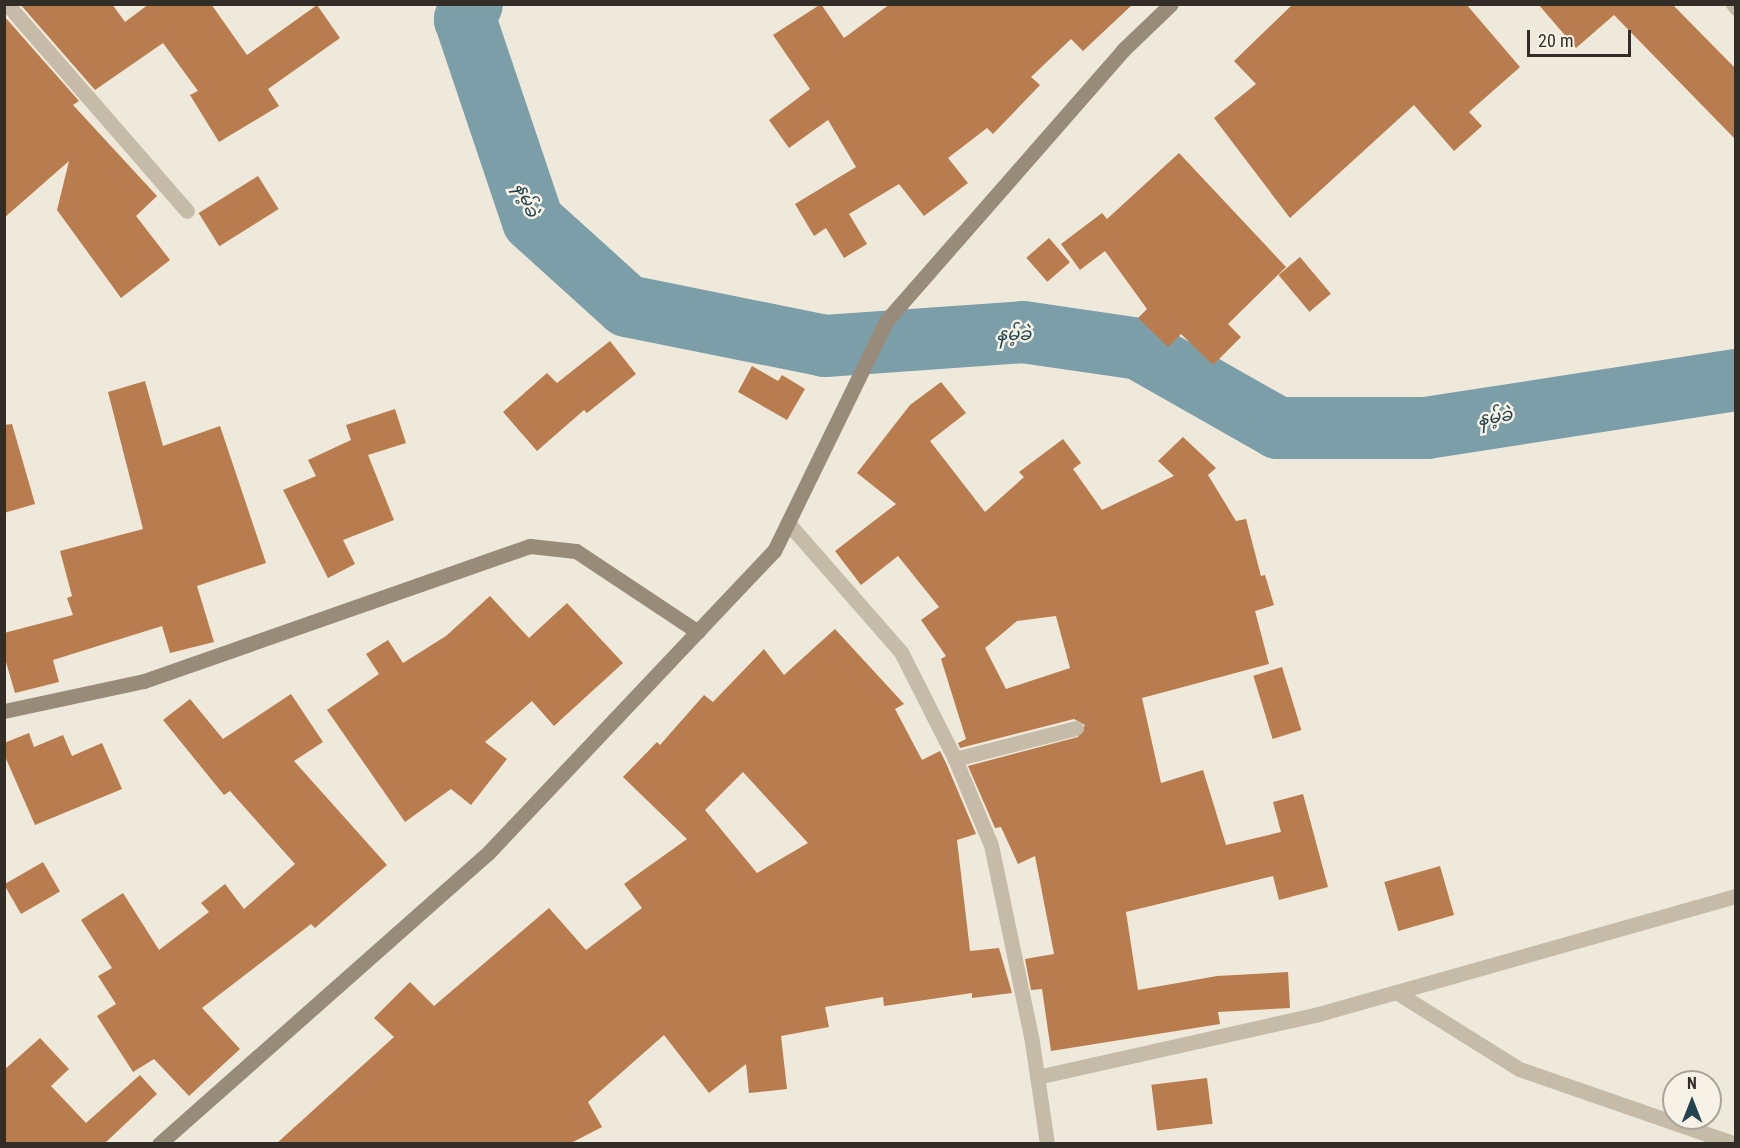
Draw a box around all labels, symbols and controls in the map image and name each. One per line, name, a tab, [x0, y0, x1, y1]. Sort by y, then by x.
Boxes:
scale bar	[1530, 18, 1634, 56]
text: 20 m	[1538, 30, 1573, 51]
water label: နမ့်ခဲ	[511, 180, 543, 220]
water label: နမ့်ခဲ	[997, 323, 1031, 345]
water label: နမ့်ခဲ	[1476, 404, 1514, 430]
north arrow	[1662, 1070, 1722, 1130]
text: N	[1687, 1074, 1697, 1093]

